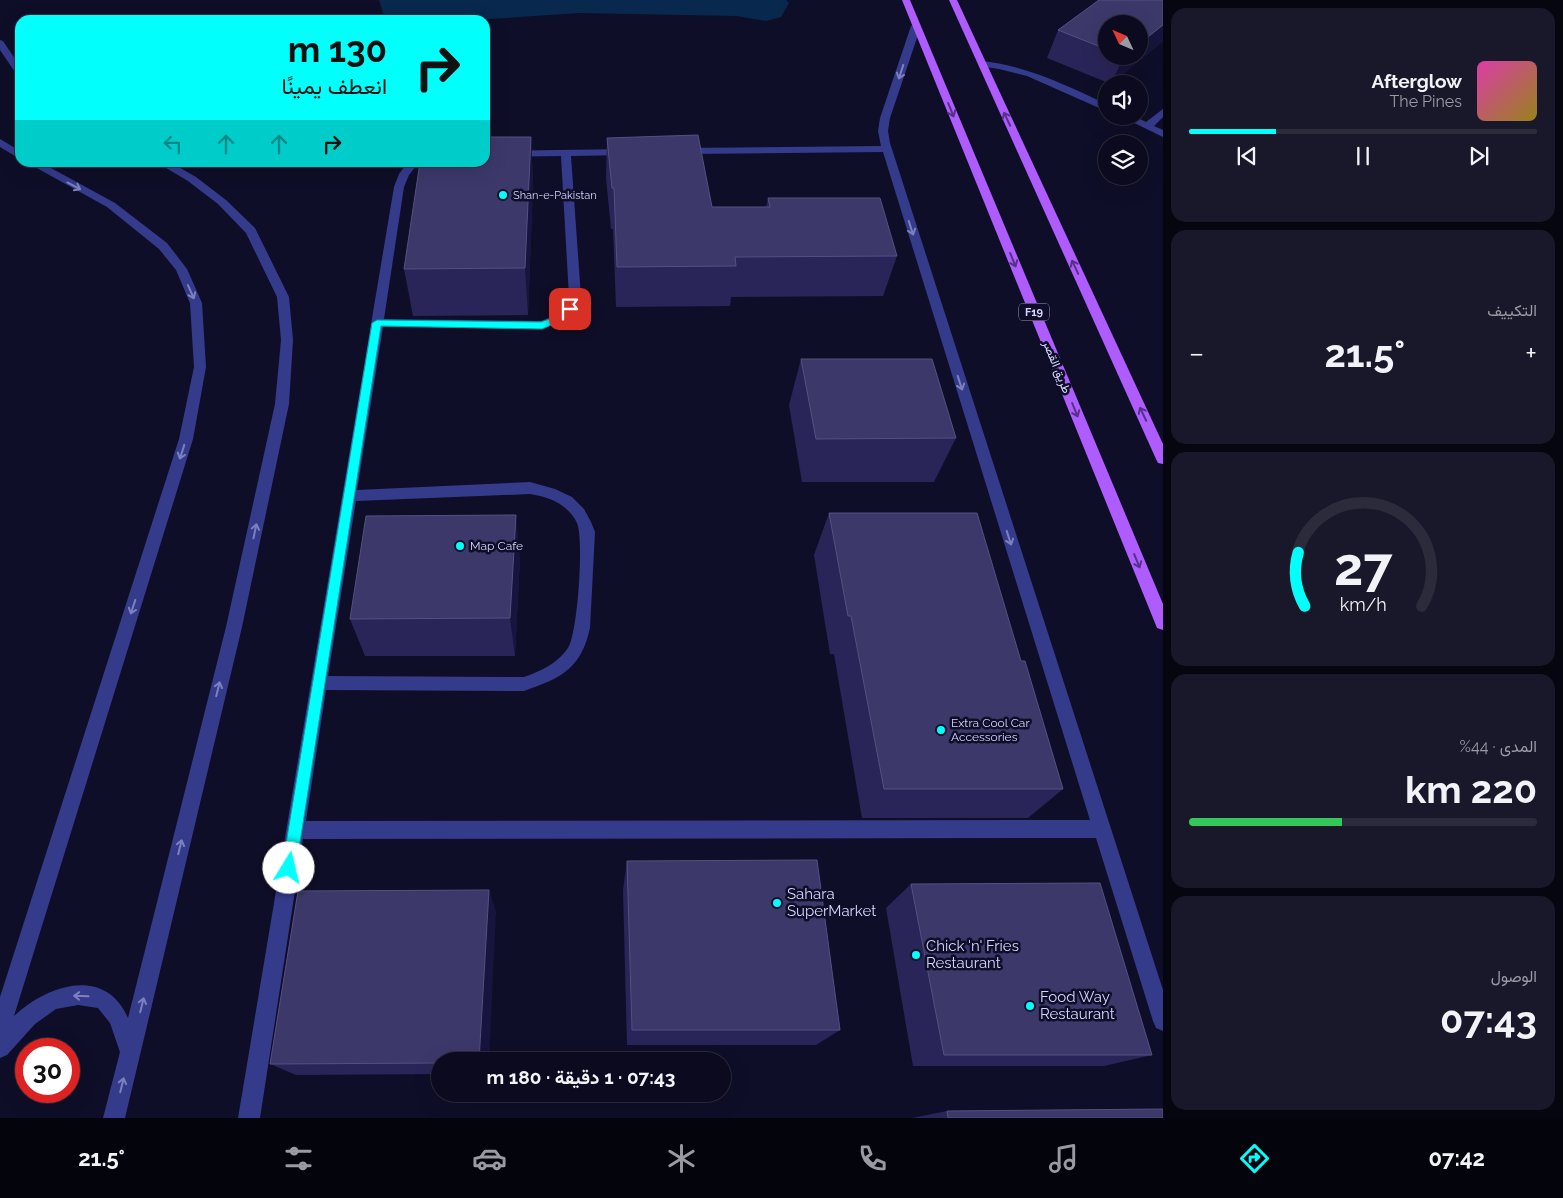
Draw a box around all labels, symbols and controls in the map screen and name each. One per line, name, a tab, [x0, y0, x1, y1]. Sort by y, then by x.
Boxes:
north arrow	[1098, 15, 1148, 65]
map controls	[1098, 15, 1148, 185]
text: 130 m	[288, 29, 387, 70]
icon: right	[405, 35, 470, 100]
one-way arrow	[895, 64, 905, 80]
text: Afterglow	[1372, 70, 1462, 92]
text: انعطف يمينًا	[282, 73, 387, 99]
button: sound	[1098, 75, 1148, 125]
text: The Pines	[1390, 92, 1462, 111]
one-way arrow	[946, 102, 956, 117]
one-way arrow	[1002, 112, 1012, 127]
icon: left	[159, 130, 187, 158]
icon: ahead	[212, 130, 240, 158]
icon: ahead	[265, 130, 293, 158]
icon: right	[318, 130, 346, 158]
button: layers	[1098, 135, 1148, 185]
icon: previous	[1233, 142, 1261, 170]
icon: pause	[1349, 142, 1377, 170]
icon: next	[1465, 142, 1493, 170]
one-way arrow	[67, 181, 81, 191]
marker: Shan-e-Pakistan	[497, 189, 509, 201]
place label: Shan-e-Pakistan	[513, 189, 597, 202]
one-way arrow	[907, 220, 916, 235]
one-way arrow	[1009, 252, 1018, 267]
one-way arrow	[1070, 259, 1080, 274]
one-way arrow	[187, 284, 197, 299]
pin	[549, 288, 591, 330]
icon: arrive	[556, 295, 584, 323]
text: التكييف	[1487, 301, 1537, 320]
road number: F19	[1019, 304, 1049, 320]
text: 21.5°	[1324, 331, 1405, 376]
text: −	[1189, 337, 1204, 370]
text: +	[1525, 337, 1537, 370]
street label: طريق القصر	[1039, 338, 1074, 396]
one-way arrow	[956, 374, 966, 390]
one-way arrow	[1071, 402, 1080, 418]
one-way arrow	[1137, 407, 1147, 422]
one-way arrow	[177, 443, 186, 459]
one-way arrow	[250, 523, 260, 539]
one-way arrow	[1005, 529, 1015, 545]
text: 27	[1334, 536, 1393, 597]
place label: Map Cafe	[470, 539, 523, 553]
marker: Map Cafe	[454, 540, 466, 552]
one-way arrow	[1134, 553, 1143, 568]
text: km/h	[1339, 594, 1387, 615]
one-way arrow	[128, 598, 137, 614]
one-way arrow	[214, 682, 223, 698]
place label: Extra Cool Car Accessories	[951, 716, 1030, 744]
marker: Extra Cool Car Accessories	[935, 724, 947, 736]
text: المدى · 44%	[1460, 737, 1537, 756]
text: 220 km	[1405, 767, 1537, 812]
one-way arrow	[176, 840, 185, 856]
position arrow	[262, 841, 314, 893]
place label: Sahara SuperMarket	[787, 885, 876, 920]
marker: Sahara SuperMarket	[771, 897, 783, 909]
place label: Chick 'n' Fries Restaurant	[926, 937, 1019, 972]
marker: Chick 'n' Fries Restaurant	[910, 949, 922, 961]
text: الوصول	[1491, 967, 1537, 986]
place label: Food Way Restaurant	[1040, 988, 1115, 1023]
one-way arrow	[73, 991, 89, 1001]
text: 07:43	[1440, 997, 1537, 1042]
one-way arrow	[137, 998, 147, 1014]
marker: Food Way Restaurant	[1024, 1000, 1036, 1012]
speed limit sign: 30	[15, 1038, 80, 1103]
text: 07:43 · 1 دقيقة · 180 m	[487, 1066, 675, 1088]
one-way arrow	[118, 1078, 127, 1094]
icon: filters	[281, 1141, 316, 1176]
icon: car	[472, 1141, 507, 1176]
icon: climate	[664, 1141, 699, 1176]
icon: phone	[855, 1141, 890, 1176]
icon: music	[1046, 1141, 1081, 1176]
icon: directions	[1237, 1141, 1272, 1176]
text: 21.5°	[78, 1145, 125, 1171]
text: 07:42	[1429, 1145, 1485, 1171]

